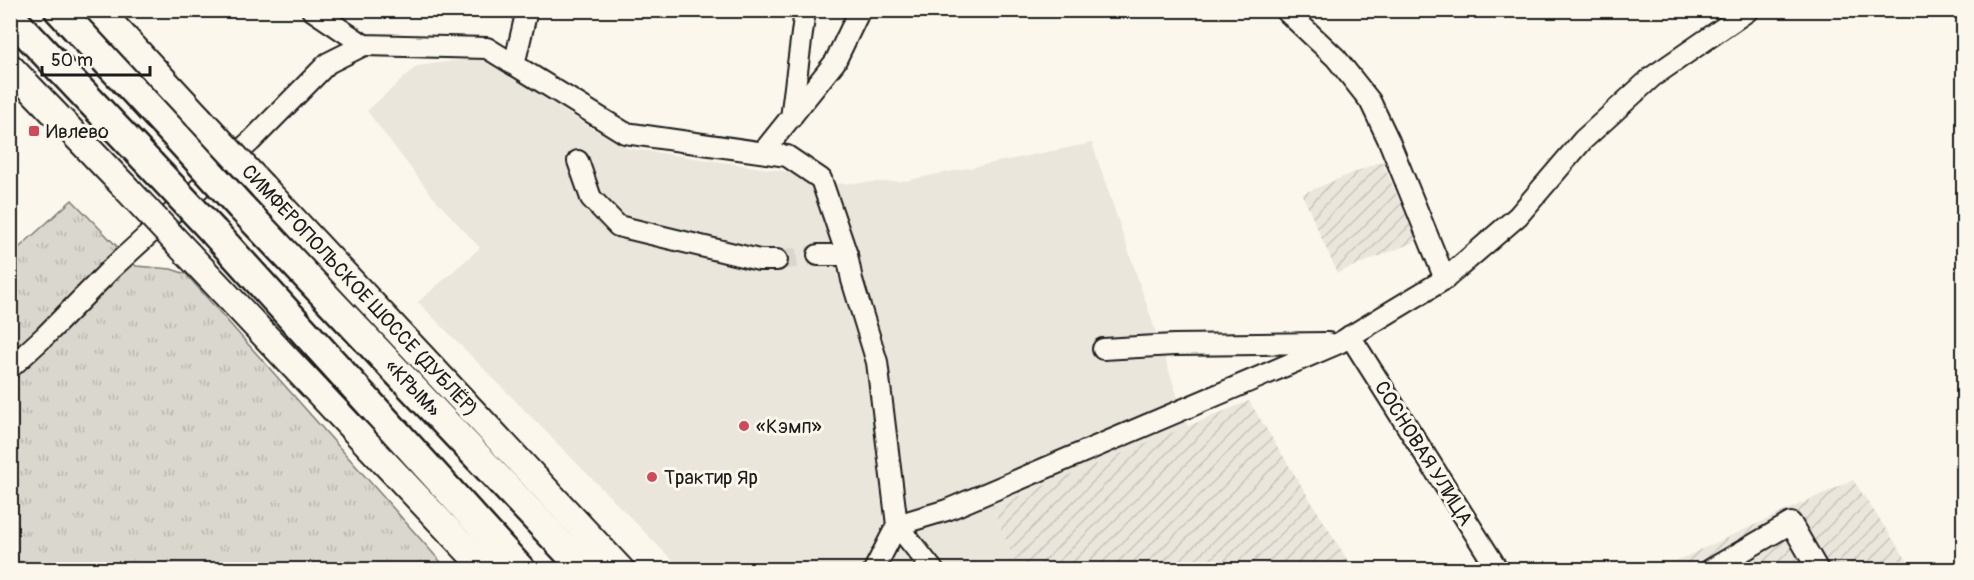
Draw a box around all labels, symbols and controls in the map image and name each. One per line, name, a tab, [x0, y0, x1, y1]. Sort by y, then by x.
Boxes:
scale bar	[42, 39, 150, 77]
text: 50 m	[51, 49, 93, 72]
place label: Ивлево	[46, 119, 109, 144]
marker: Ивлево	[27, 124, 41, 138]
street label: СИМФЕРОПОЛЬСКОЕ ШОССЕ (ДУБЛЁР)	[236, 159, 483, 422]
street label: «КРЫМ»	[380, 354, 446, 423]
street label: СОСНОВАЯ УЛИЦА	[1369, 376, 1478, 530]
place label: «Кэмп»	[756, 414, 822, 439]
marker: «Кэмп»	[737, 419, 751, 433]
place label: Трактир Яр	[664, 465, 758, 490]
marker: Трактир Яр	[645, 470, 659, 484]

